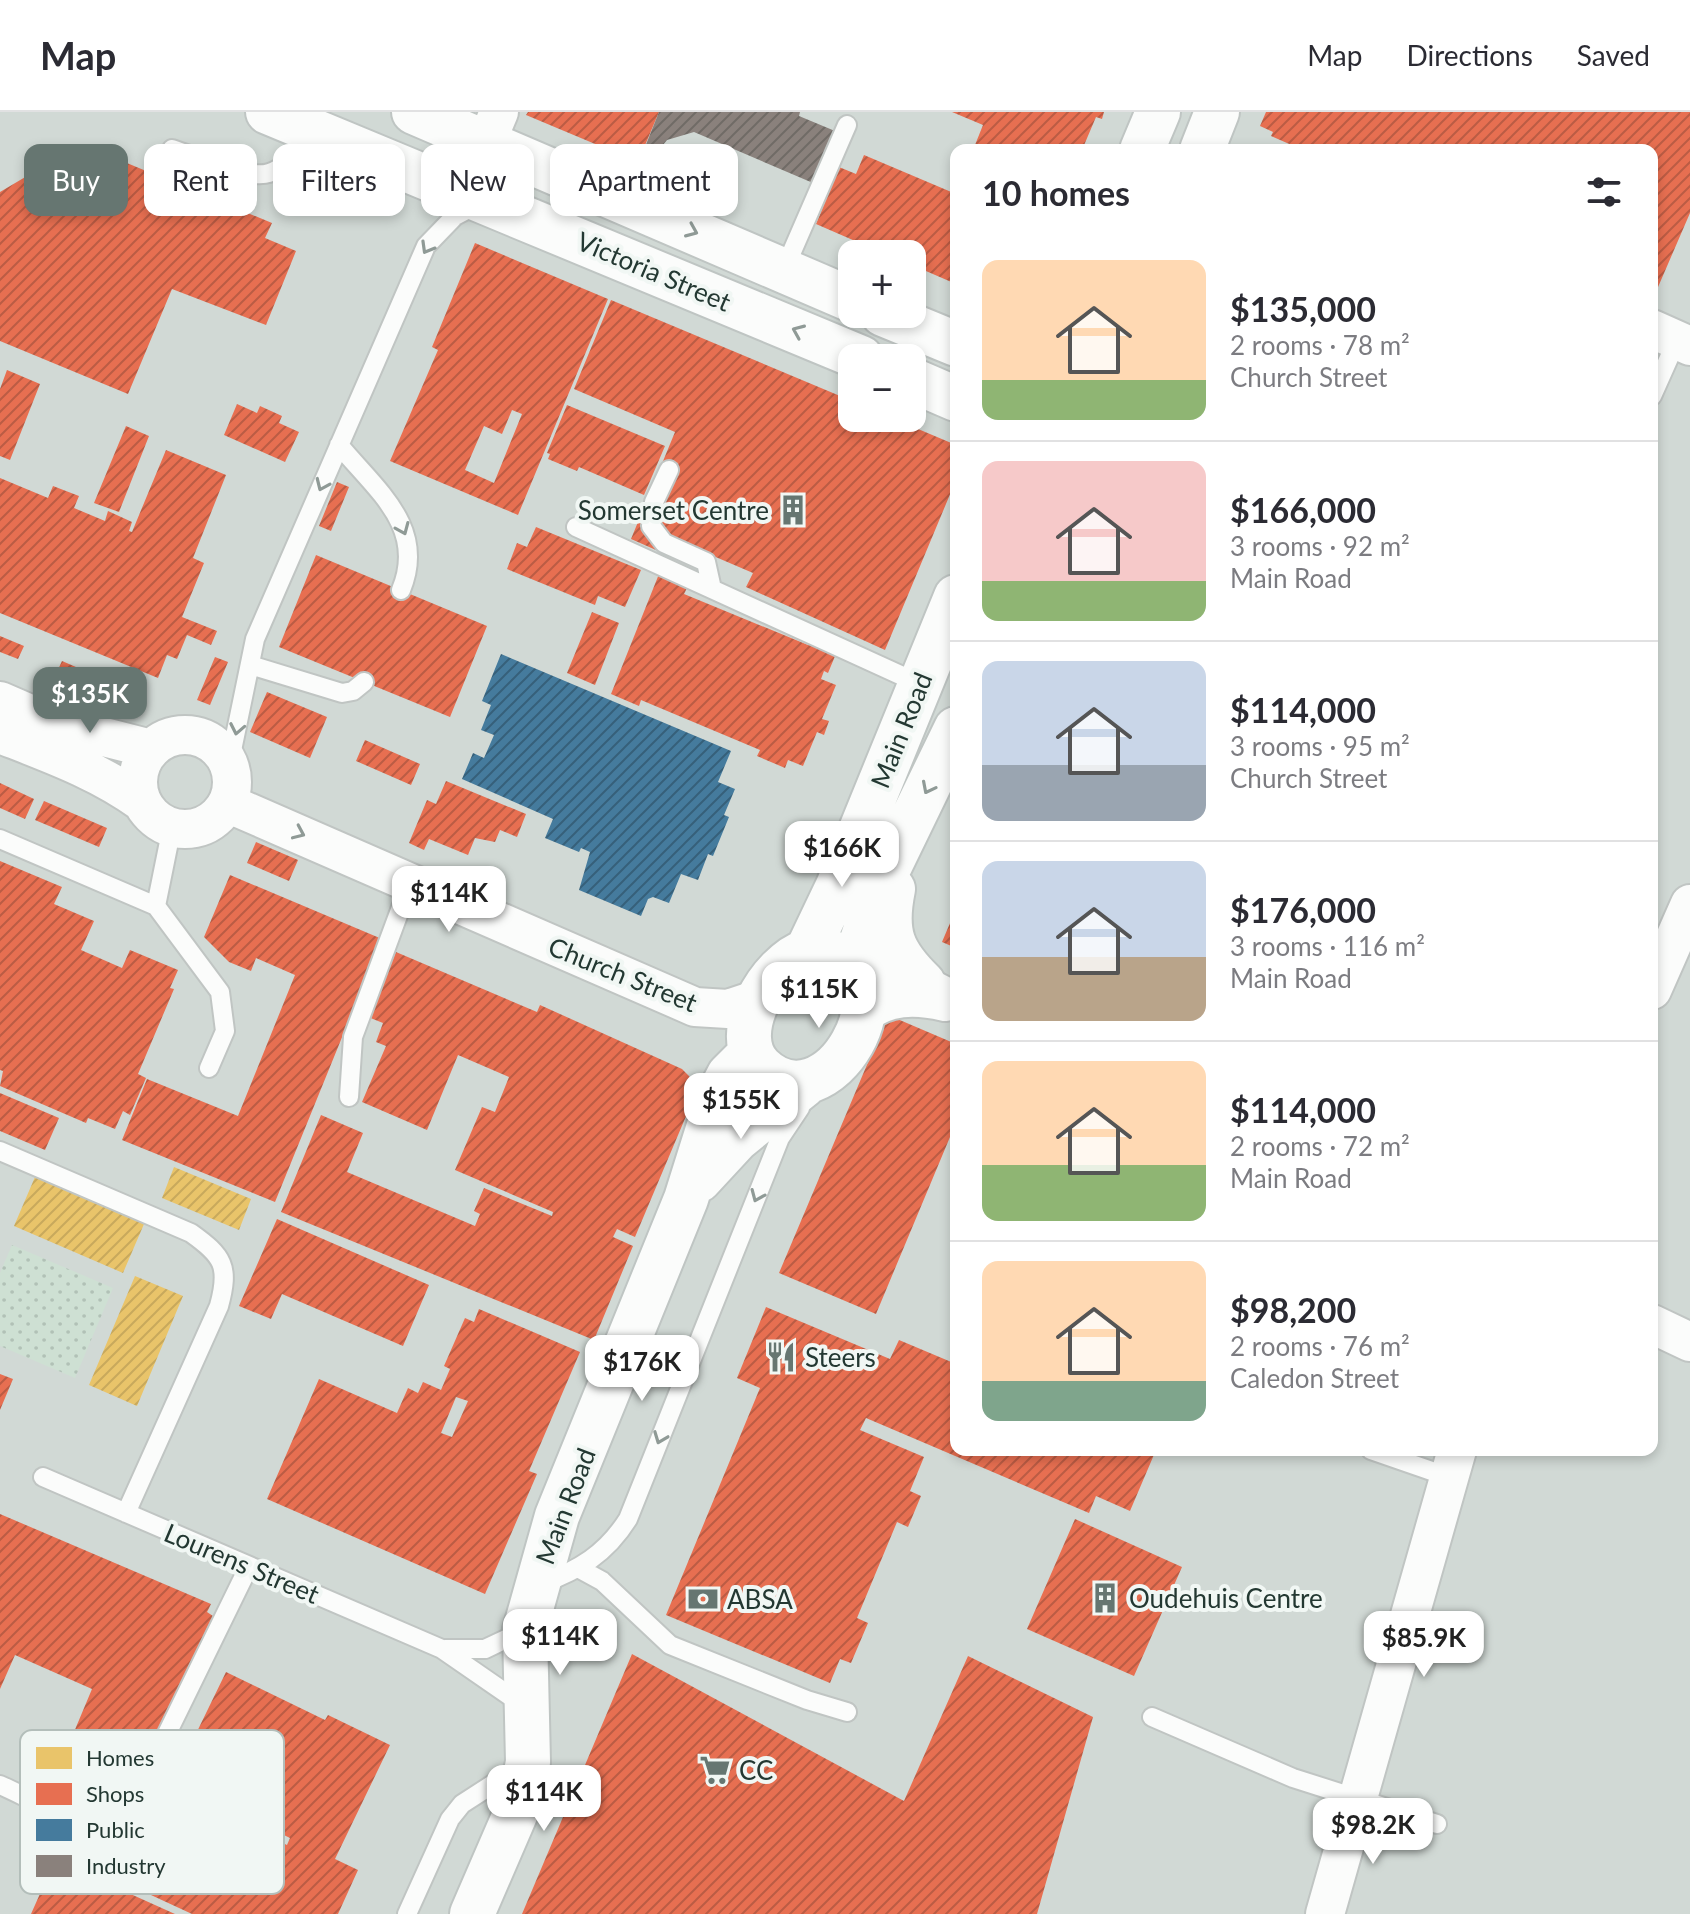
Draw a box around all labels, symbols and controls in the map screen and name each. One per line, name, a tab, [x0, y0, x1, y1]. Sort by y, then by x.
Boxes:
text: Map	[40, 32, 116, 78]
text: Map	[1307, 38, 1362, 72]
text: Directions	[1406, 38, 1533, 72]
text: Saved	[1577, 38, 1650, 72]
chip: Buy	[24, 144, 128, 216]
chip: Rent	[144, 144, 257, 216]
chip: Filters	[273, 144, 405, 216]
chip: New	[421, 144, 534, 216]
chip: Apartment	[550, 144, 738, 216]
icon: filters	[1582, 170, 1626, 214]
text: 10 homes	[982, 172, 1130, 213]
one-way arrow	[684, 221, 698, 237]
street label: Victoria Street	[572, 224, 736, 318]
one-way arrow	[421, 239, 437, 254]
map controls	[838, 240, 926, 432]
button: +	[838, 240, 926, 328]
text: $135,000	[1230, 288, 1376, 329]
icon: home	[1046, 292, 1142, 388]
one-way arrow	[791, 324, 806, 340]
text: 2 rooms · 78 m²	[1230, 329, 1410, 361]
button: −	[838, 344, 926, 432]
text: Church Street	[1230, 361, 1387, 393]
one-way arrow	[315, 477, 331, 491]
text: $166,000	[1230, 489, 1376, 530]
building icon: Somerset Centre	[776, 493, 810, 527]
icon: home	[1046, 493, 1142, 589]
place label: Somerset Centre	[578, 494, 769, 526]
one-way arrow	[394, 521, 410, 535]
text: 3 rooms · 92 m²	[1230, 530, 1410, 562]
text: Main Road	[1230, 562, 1352, 594]
pin: $135K	[34, 667, 146, 735]
street label: Main Road	[863, 668, 939, 792]
text: $135K	[51, 677, 129, 709]
text: $114,000	[1230, 689, 1376, 730]
icon: home	[1046, 693, 1142, 789]
one-way arrow	[229, 723, 246, 736]
text: 3 rooms · 95 m²	[1230, 730, 1410, 762]
text: Church Street	[1230, 762, 1387, 794]
one-way arrow	[923, 779, 938, 794]
pin: $166K	[786, 821, 898, 889]
one-way arrow	[291, 824, 305, 840]
text: $166K	[803, 831, 881, 863]
pin: $114K	[393, 866, 505, 934]
text: $114K	[410, 876, 488, 908]
text: $176,000	[1230, 889, 1376, 930]
icon: home	[1046, 893, 1142, 989]
street label: Church Street	[544, 930, 703, 1019]
text: 3 rooms · 116 m²	[1230, 930, 1425, 962]
pin: $115K	[763, 962, 875, 1030]
text: Main Road	[1230, 962, 1352, 994]
text: $115K	[780, 972, 858, 1004]
pin: $155K	[685, 1073, 797, 1141]
text: $155K	[702, 1083, 780, 1115]
text: $114,000	[1230, 1089, 1376, 1130]
icon: home	[1046, 1093, 1142, 1189]
text: 2 rooms · 72 m²	[1230, 1130, 1410, 1162]
text: Main Road	[1230, 1162, 1352, 1194]
one-way arrow	[750, 1188, 766, 1203]
text: $98,200	[1230, 1289, 1356, 1330]
icon: home	[1046, 1293, 1142, 1389]
text: 2 rooms · 76 m²	[1230, 1330, 1410, 1362]
pin: $176K	[586, 1335, 698, 1403]
restaurant icon: Steers	[764, 1340, 798, 1374]
place label: Steers	[805, 1341, 876, 1373]
text: $176K	[603, 1345, 681, 1377]
text: Caledon Street	[1230, 1362, 1399, 1394]
one-way arrow	[653, 1430, 670, 1444]
street label: Main Road	[528, 1443, 602, 1569]
street label: Lourens Street	[160, 1516, 325, 1610]
building icon: Oudehuis Centre	[1088, 1581, 1122, 1615]
bank icon: ABSA	[686, 1582, 720, 1616]
place label: Oudehuis Centre	[1129, 1582, 1323, 1614]
place label: ABSA	[727, 1583, 793, 1615]
pin: $114K	[504, 1609, 616, 1677]
pin: $85.9K	[1359, 1611, 1489, 1679]
text: $114K	[521, 1619, 599, 1651]
text: $85.9K	[1382, 1621, 1466, 1653]
legend	[20, 1730, 284, 1894]
text: Homes	[86, 1744, 154, 1771]
supermarket icon: CC	[698, 1753, 732, 1787]
place label: CC	[739, 1754, 773, 1786]
pin: $114K	[488, 1765, 600, 1833]
text: $114K	[505, 1775, 583, 1807]
text: Shops	[86, 1780, 144, 1807]
pin: $98.2K	[1308, 1798, 1438, 1866]
text: $98.2K	[1331, 1808, 1415, 1840]
text: Public	[86, 1816, 145, 1843]
text: Industry	[86, 1852, 166, 1879]

